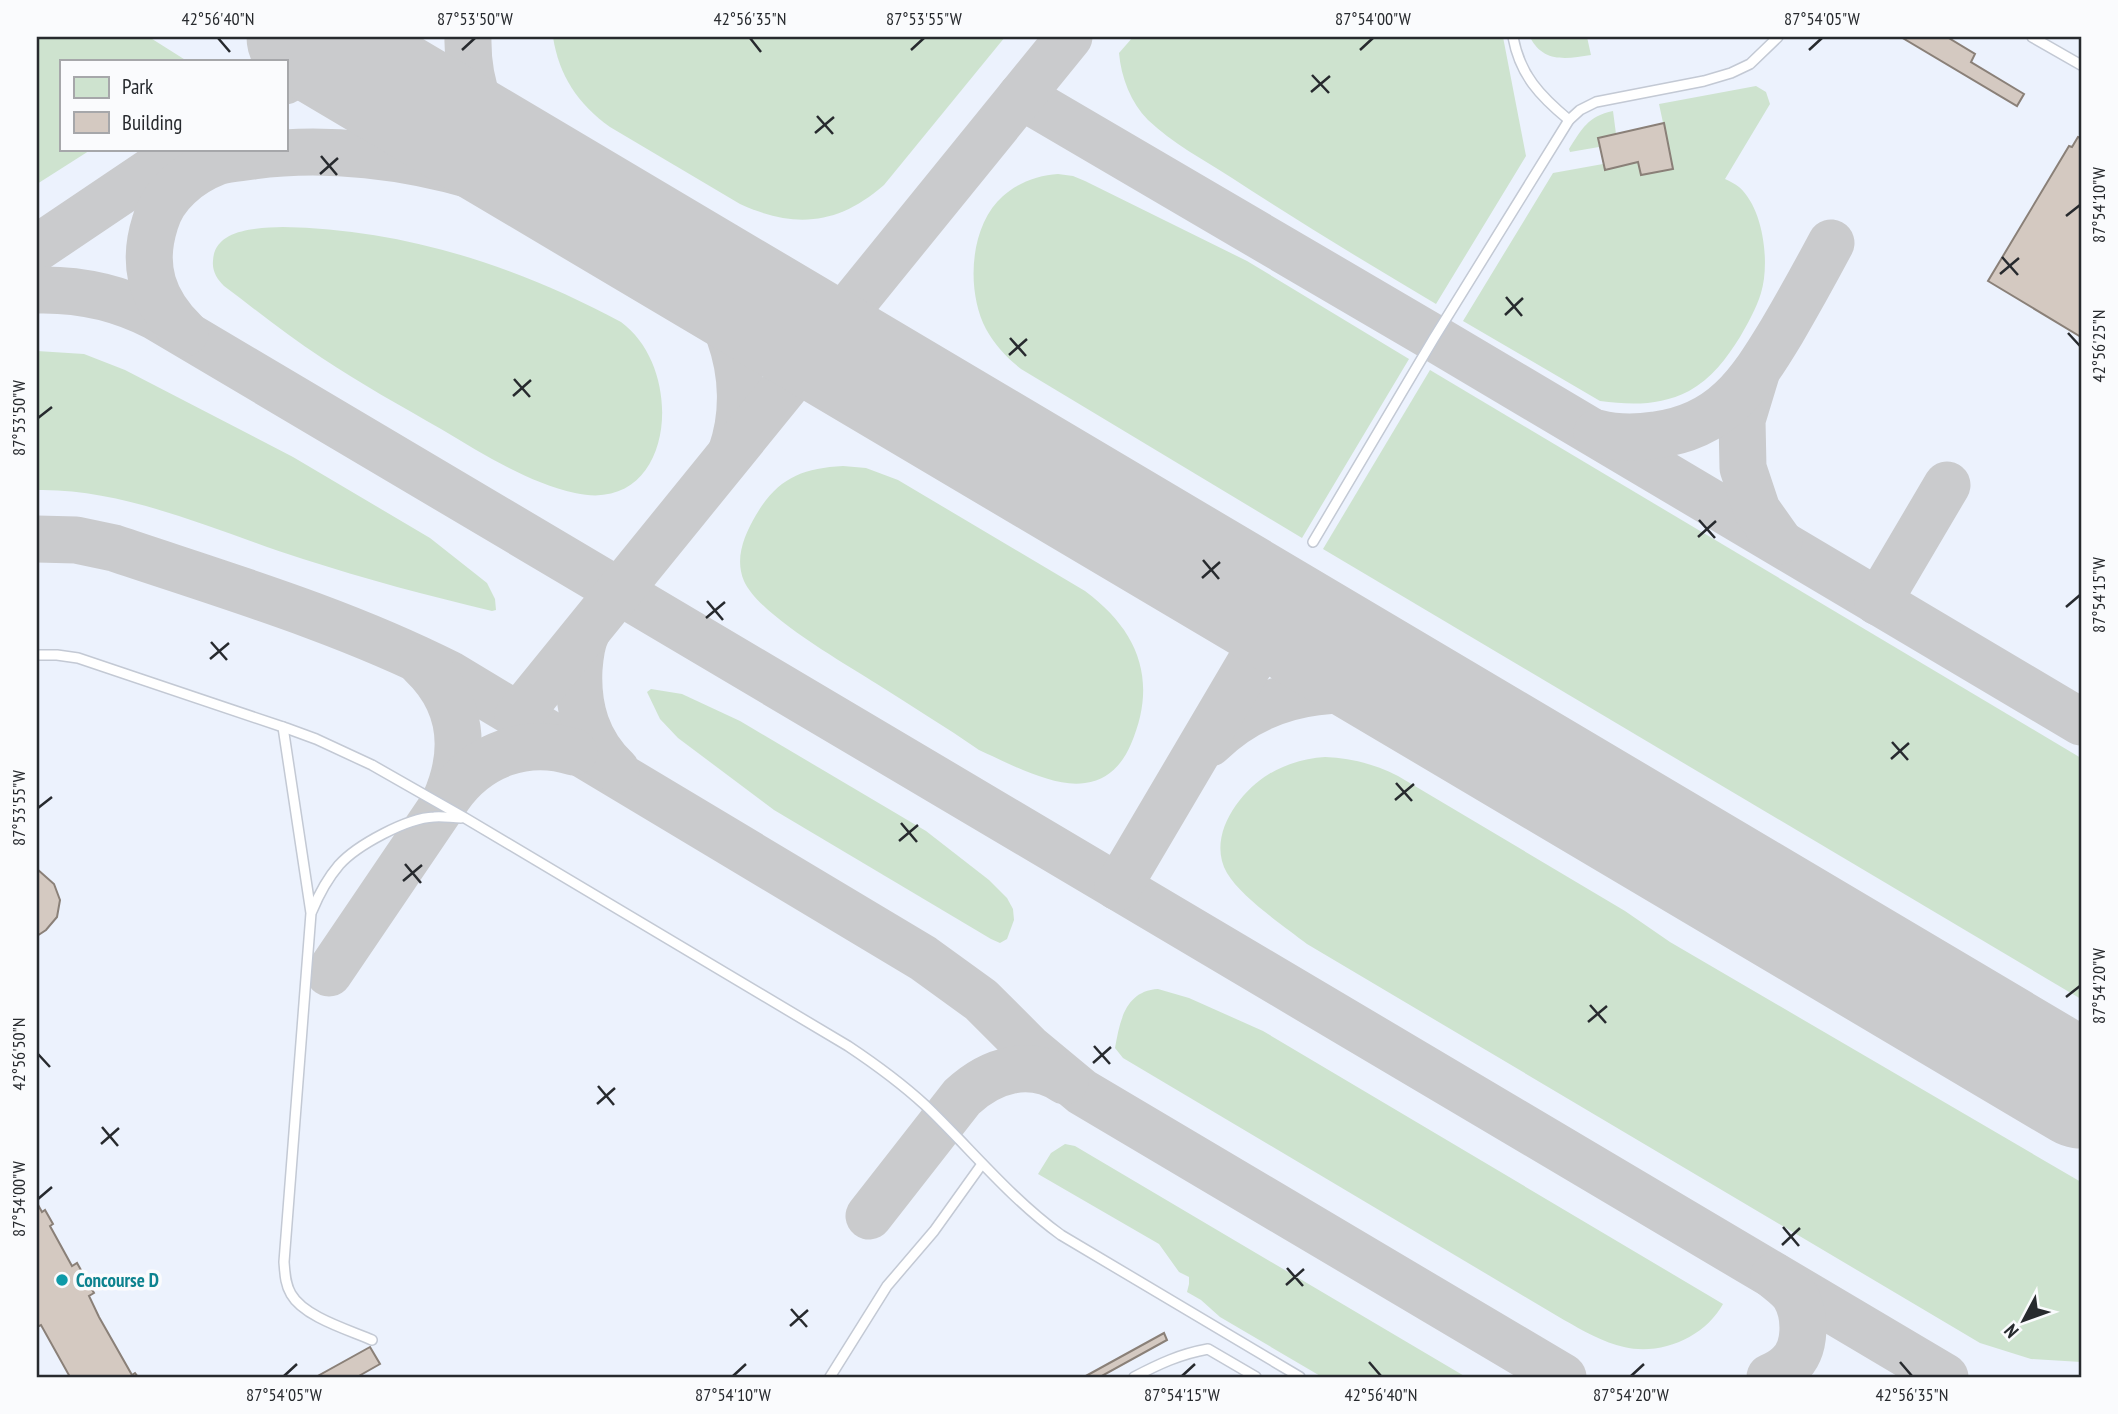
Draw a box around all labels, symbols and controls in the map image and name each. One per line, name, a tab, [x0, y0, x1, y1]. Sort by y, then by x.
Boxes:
text: 42°56'40"N	[182, 7, 254, 30]
text: 87°53'50"W	[437, 7, 513, 30]
text: 42°56'35"N	[714, 7, 786, 30]
text: 87°53'55"W	[886, 7, 962, 30]
text: 87°54'00"W	[1335, 7, 1411, 30]
text: 87°54'05"W	[1784, 7, 1860, 30]
legend	[60, 60, 287, 150]
text: Park	[122, 73, 153, 100]
text: Building	[122, 109, 182, 136]
text: 87°54'10"W	[2087, 167, 2110, 243]
text: 42°56'25"N	[2087, 310, 2110, 382]
text: 87°53'50"W	[7, 380, 30, 456]
text: 87°54'15"W	[2087, 557, 2110, 633]
text: 87°53'55"W	[7, 770, 30, 846]
text: 87°54'20"W	[2087, 948, 2110, 1024]
text: 42°56'50"N	[7, 1018, 30, 1090]
text: 87°54'00"W	[7, 1161, 30, 1237]
place label: Concourse D	[76, 1268, 159, 1292]
marker: Concourse D	[54, 1272, 70, 1288]
north arrow	[1988, 1284, 2058, 1354]
text: N	[1999, 1319, 2024, 1343]
text: 87°54'05"W	[246, 1383, 322, 1406]
text: 87°54'10"W	[695, 1383, 771, 1406]
text: 87°54'15"W	[1144, 1383, 1220, 1406]
text: 42°56'40"N	[1345, 1383, 1417, 1406]
text: 87°54'20"W	[1593, 1383, 1669, 1406]
text: 42°56'35"N	[1876, 1383, 1948, 1406]

